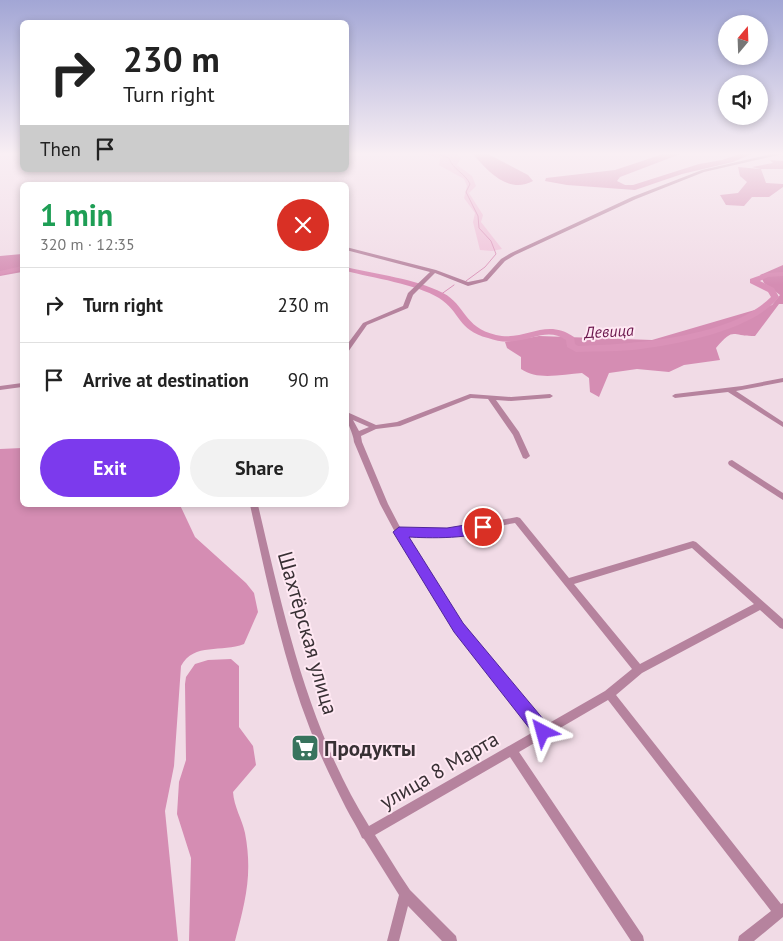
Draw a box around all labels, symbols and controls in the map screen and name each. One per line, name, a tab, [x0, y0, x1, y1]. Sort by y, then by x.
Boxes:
north arrow	[718, 15, 768, 65]
map controls	[718, 15, 768, 125]
text: 230 m	[123, 36, 220, 82]
icon: right	[40, 40, 105, 105]
button: sound	[718, 75, 768, 125]
text: Turn right	[123, 80, 215, 108]
icon: arrive	[91, 135, 119, 163]
text: Then	[40, 137, 81, 161]
text: 1 min	[40, 195, 113, 234]
button: close	[277, 199, 329, 251]
text: 320 m · 12:35	[40, 234, 135, 254]
icon: right	[40, 291, 68, 319]
text: Turn right	[83, 293, 163, 317]
text: 230 m	[277, 293, 329, 317]
water label: Девица	[582, 320, 634, 342]
icon: arrive	[40, 366, 68, 394]
text: Arrive at destination	[83, 368, 249, 392]
text: 90 m	[288, 368, 329, 392]
button: Exit	[40, 439, 180, 497]
button: Share	[190, 439, 329, 497]
pin	[462, 506, 504, 548]
icon: arrive	[469, 513, 497, 541]
street label: Шахтёрская улица	[272, 548, 344, 718]
position arrow	[516, 705, 568, 757]
street label: улица 8 Марта	[375, 725, 503, 815]
supermarket icon: Продукты	[290, 733, 320, 763]
place label: Продукты	[324, 735, 416, 762]

